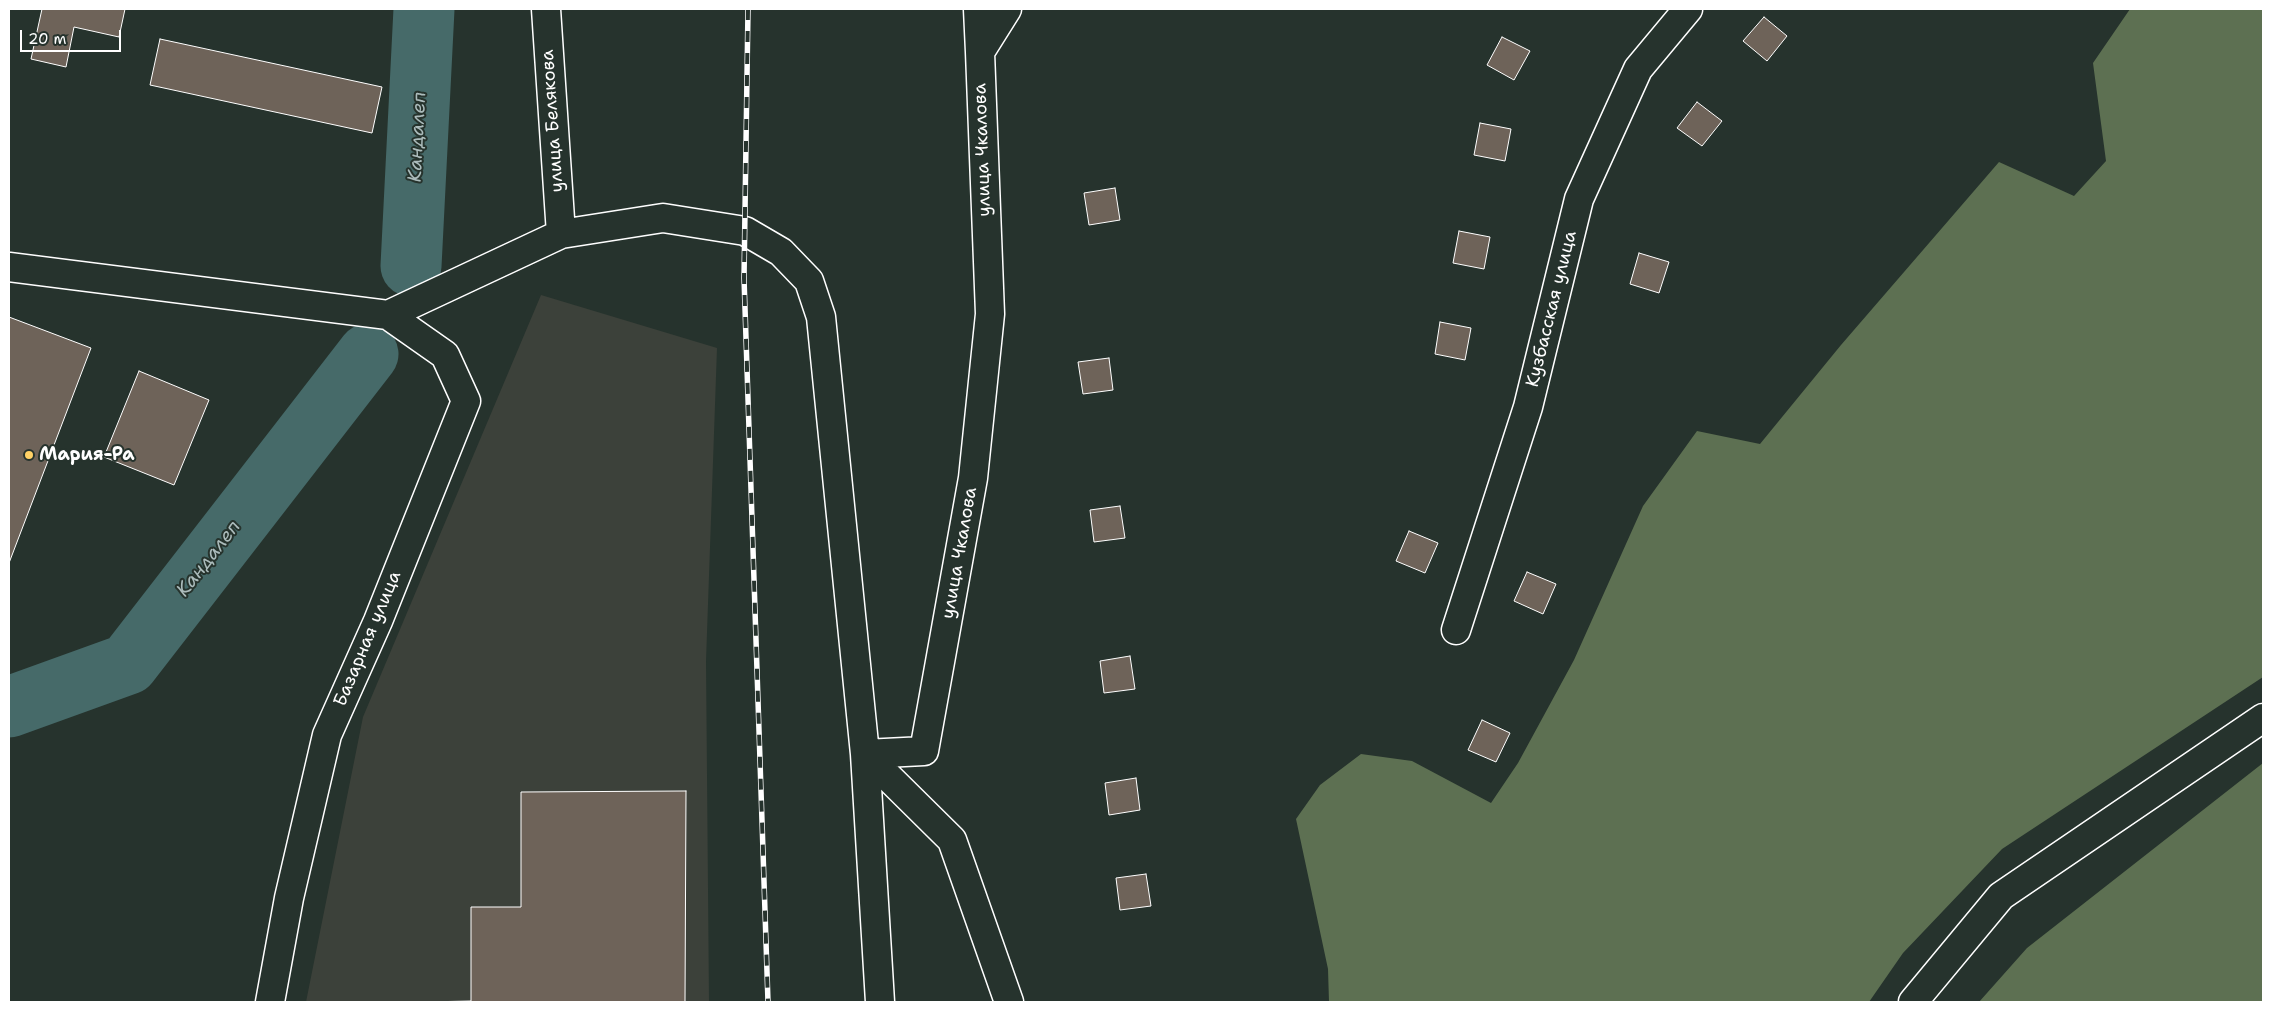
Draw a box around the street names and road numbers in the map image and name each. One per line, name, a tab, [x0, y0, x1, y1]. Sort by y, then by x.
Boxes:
street label: улица Белякова	[537, 49, 569, 193]
street label: улица Чкалова	[970, 83, 996, 217]
street label: Кузбасская улица	[1522, 229, 1582, 389]
street label: улица Чкалова	[938, 485, 982, 621]
street label: Базарная улица	[330, 568, 406, 710]

